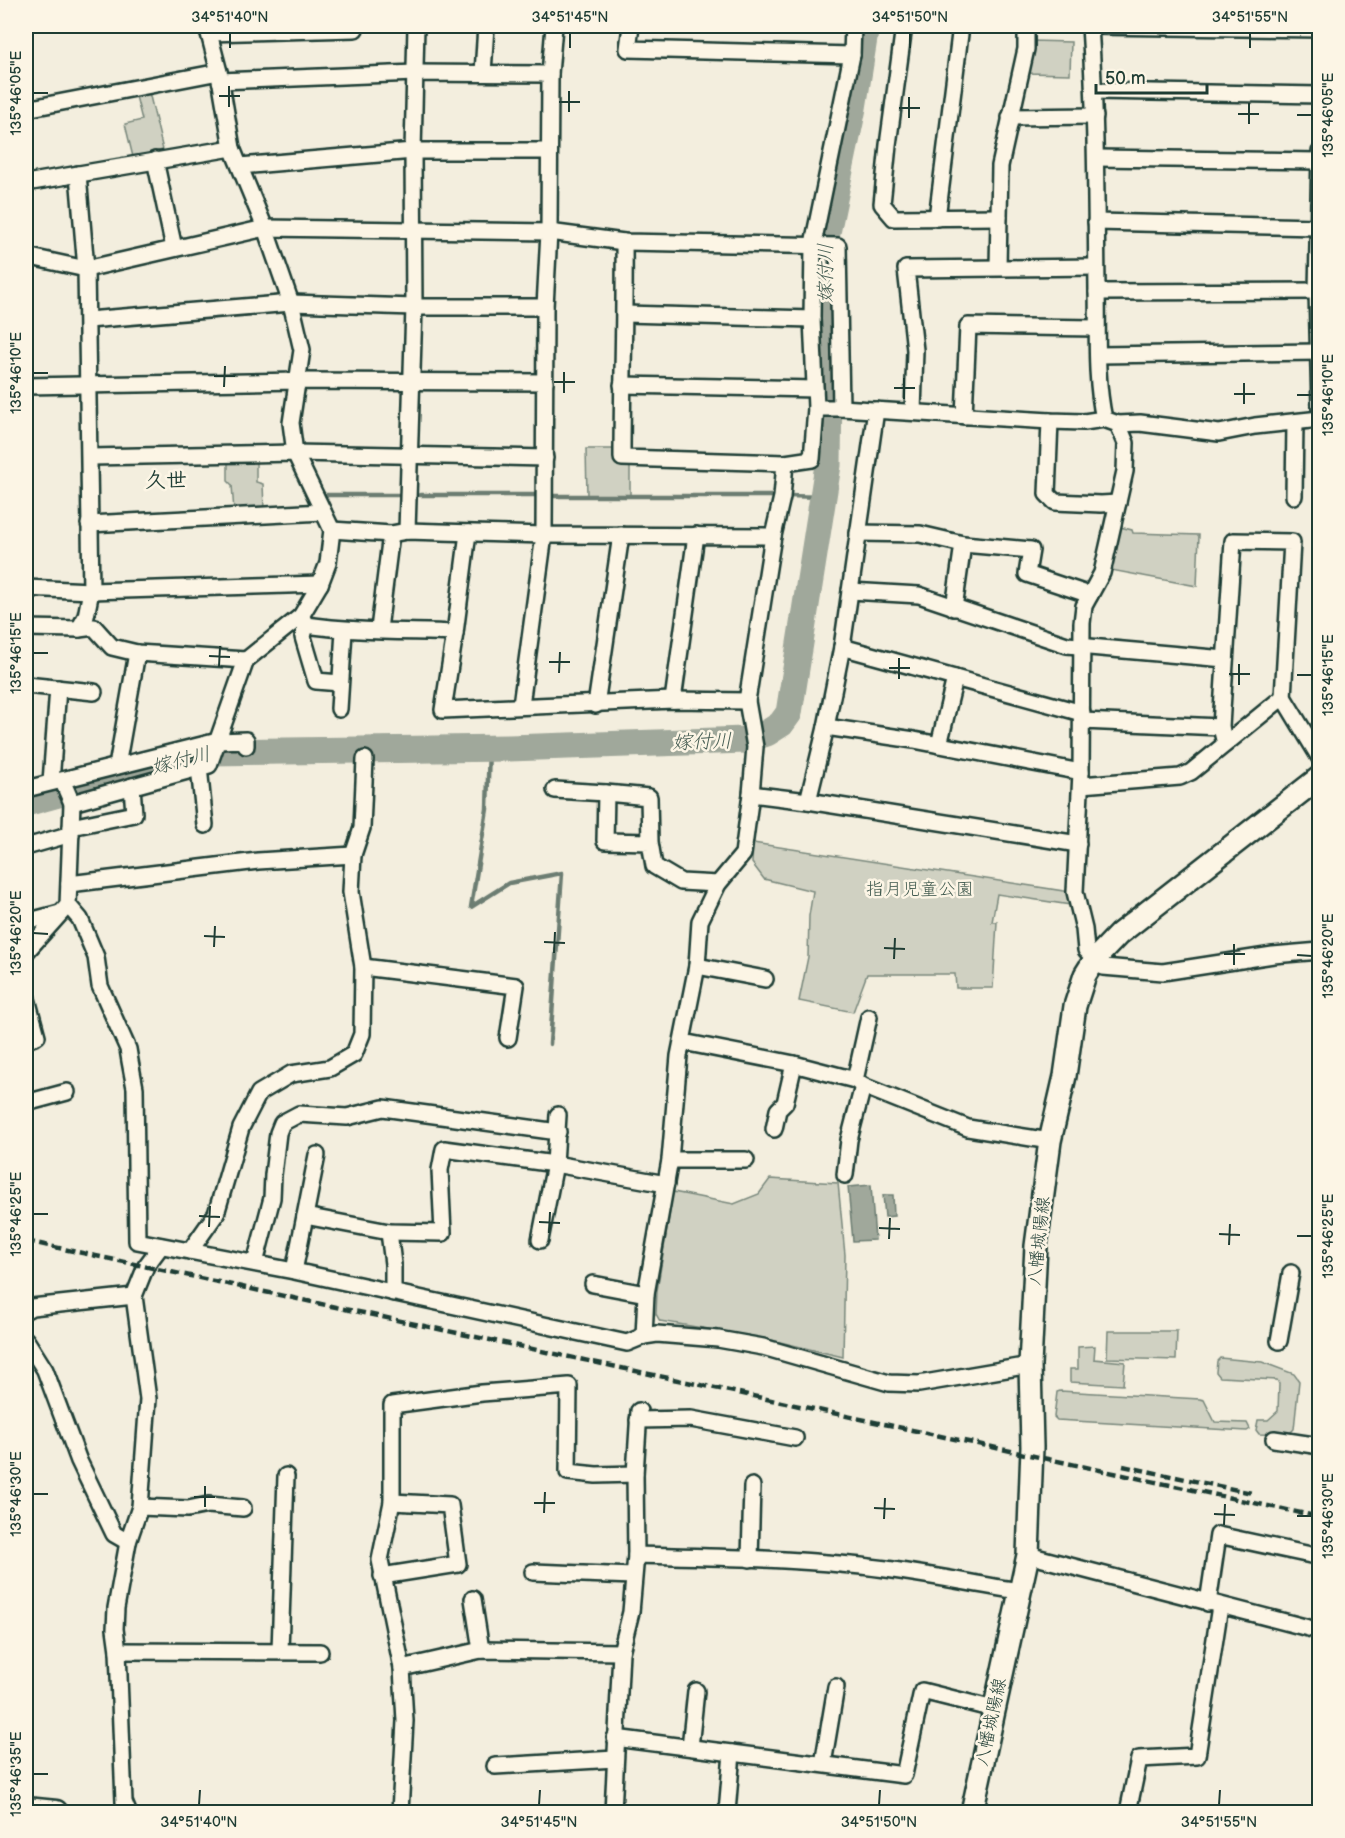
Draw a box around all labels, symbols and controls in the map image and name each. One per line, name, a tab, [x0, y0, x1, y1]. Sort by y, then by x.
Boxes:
text: 34°51'40"N	[191, 8, 269, 27]
text: 34°51'45"N	[531, 8, 609, 27]
text: 34°51'50"N	[872, 8, 948, 27]
text: 34°51'55"N	[1212, 8, 1288, 27]
text: 135°46'05"E	[7, 50, 26, 135]
scale bar	[1096, 57, 1207, 95]
text: 50 m	[1105, 68, 1146, 89]
text: 135°46'05"E	[1319, 72, 1338, 157]
water label: 嫁付川	[814, 243, 838, 303]
text: 135°46'10"E	[7, 332, 26, 414]
text: 135°46'10"E	[1319, 354, 1338, 436]
district label: 久世	[145, 468, 187, 493]
text: 135°46'15"E	[7, 612, 26, 694]
text: 135°46'15"E	[1319, 634, 1338, 716]
water label: 嫁付川	[672, 729, 732, 755]
water label: 嫁付川	[149, 742, 213, 780]
park label: 指月児童公園	[866, 879, 974, 900]
text: 135°46'20"E	[7, 890, 26, 976]
text: 135°46'20"E	[1319, 913, 1338, 999]
text: 135°46'25"E	[7, 1171, 26, 1256]
text: 135°46'25"E	[1319, 1193, 1338, 1278]
street label: 八幡城陽線	[1024, 1195, 1054, 1287]
text: 135°46'30"E	[7, 1451, 26, 1537]
text: 135°46'30"E	[1319, 1473, 1338, 1559]
street label: 八幡城陽線	[971, 1676, 1011, 1768]
text: 135°46'35"E	[7, 1731, 26, 1817]
text: 34°51'40"N	[160, 1813, 238, 1832]
text: 34°51'45"N	[500, 1813, 578, 1832]
text: 34°51'50"N	[841, 1813, 917, 1832]
text: 34°51'55"N	[1181, 1813, 1257, 1832]

